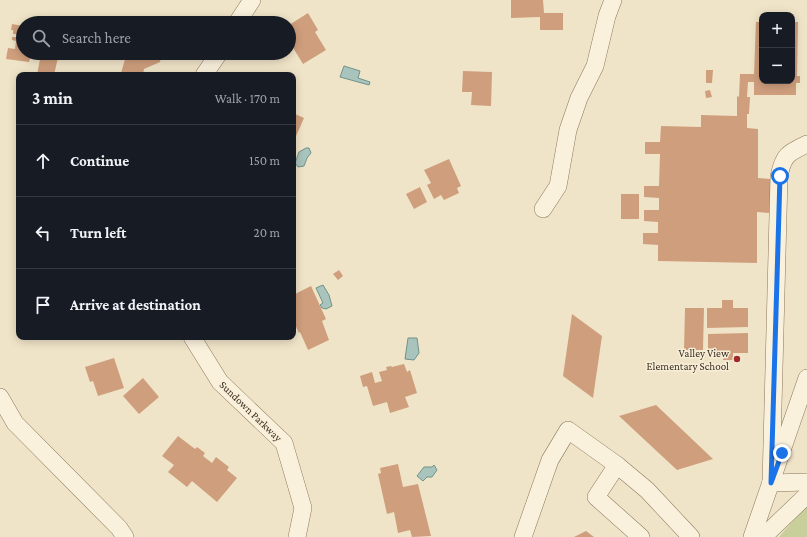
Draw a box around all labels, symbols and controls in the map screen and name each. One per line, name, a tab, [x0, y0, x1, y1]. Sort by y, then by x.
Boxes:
map controls	[759, 12, 795, 84]
button: +	[759, 12, 795, 48]
search box	[16, 16, 296, 60]
icon: search	[30, 27, 52, 49]
text: Search here	[62, 30, 131, 46]
button: −	[759, 48, 795, 84]
text: 3 min	[32, 89, 73, 108]
text: Walk · 170 m	[215, 91, 280, 106]
icon: ahead	[32, 150, 54, 172]
text: Continue	[70, 153, 129, 169]
text: 150 m	[249, 153, 280, 168]
route start	[771, 167, 789, 185]
icon: left	[32, 222, 54, 244]
text: Turn left	[70, 225, 126, 241]
text: 20 m	[254, 225, 280, 240]
icon: arrive	[32, 294, 54, 316]
text: Arrive at destination	[70, 297, 201, 313]
place label: Valley View Elementary School	[647, 347, 730, 373]
marker: Valley View Elementary School	[732, 354, 742, 364]
street label: Sundown Parkway	[217, 378, 285, 445]
route end	[773, 444, 791, 462]

